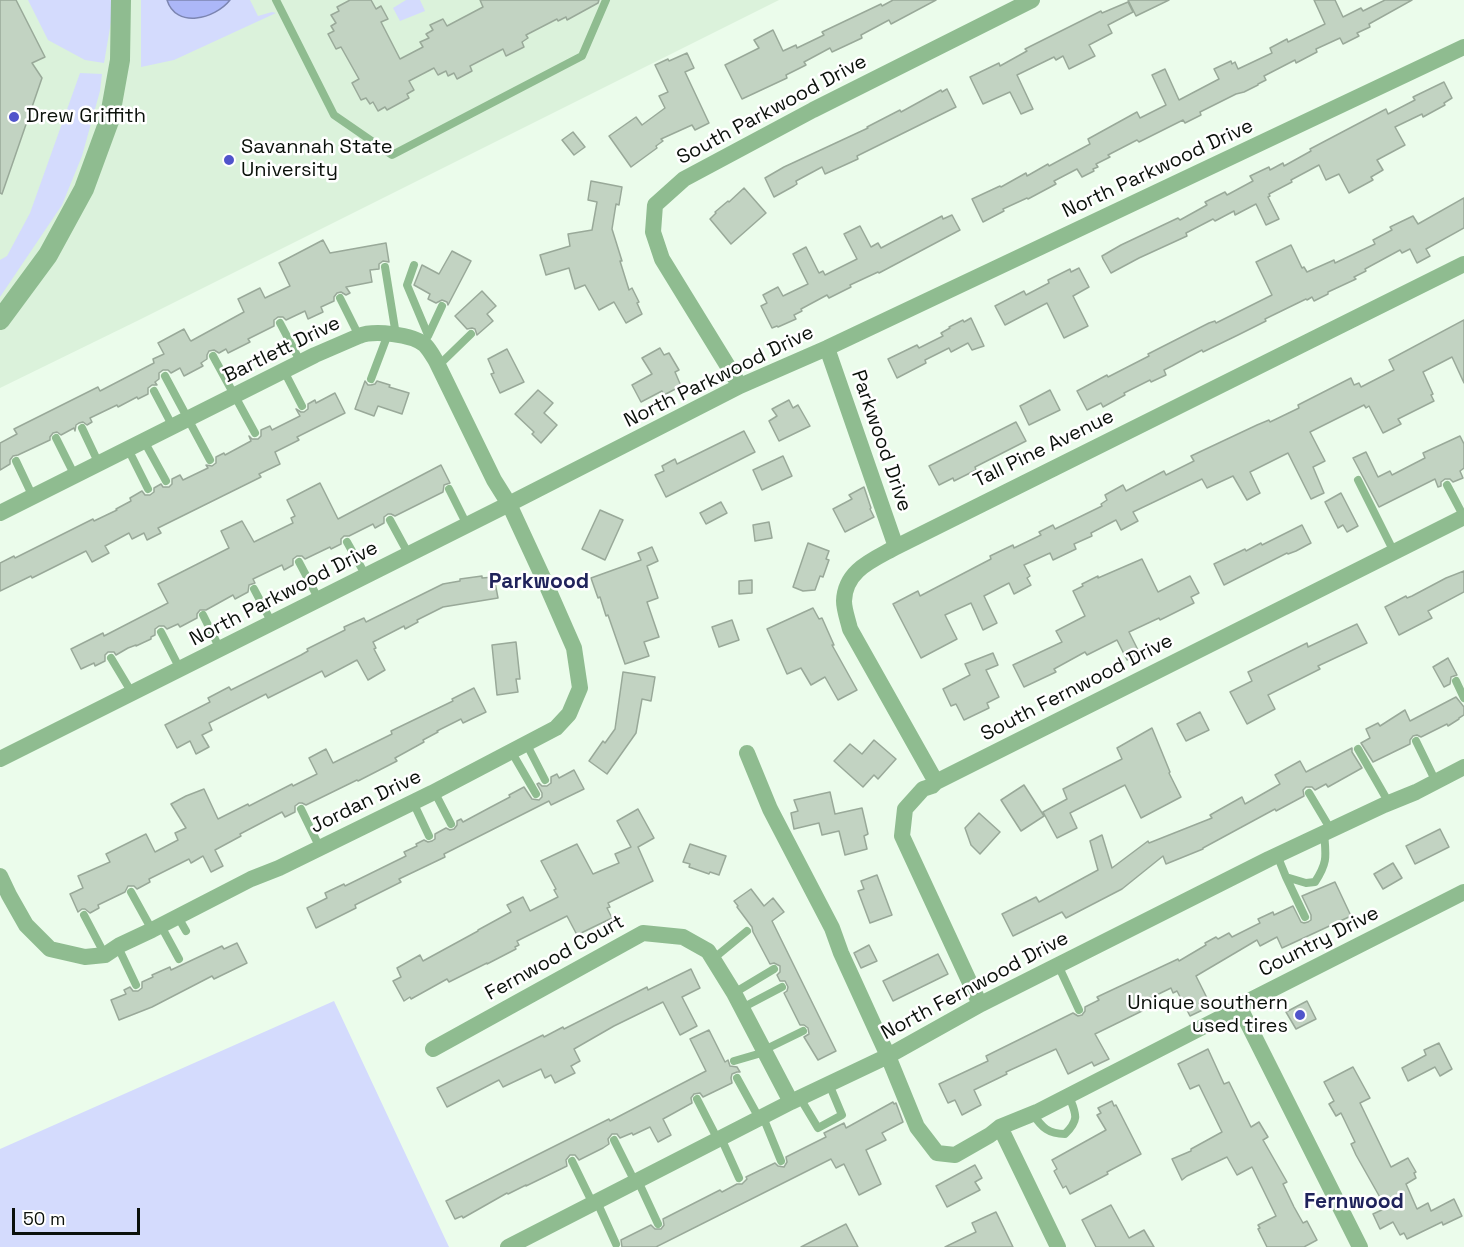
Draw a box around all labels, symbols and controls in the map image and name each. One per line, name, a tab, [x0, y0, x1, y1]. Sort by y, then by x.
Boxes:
street label: South Parkwood Drive	[673, 50, 871, 170]
place label: Drew Griffith	[26, 105, 146, 129]
marker: Drew Griffith	[7, 110, 21, 124]
street label: North Parkwood Drive	[1059, 114, 1257, 224]
place label: Savannah State University	[241, 136, 393, 183]
marker: Savannah State University	[222, 153, 236, 167]
street label: Bartlett Drive	[220, 311, 344, 389]
street label: North Parkwood Drive	[620, 321, 818, 433]
street label: Parkwood Drive	[846, 367, 916, 515]
street label: Tall Pine Avenue	[970, 405, 1118, 493]
street label: North Parkwood Drive	[186, 536, 382, 652]
district label: Parkwood	[489, 569, 589, 595]
street label: South Fernwood Drive	[977, 629, 1177, 747]
street label: Jordan Drive	[307, 765, 425, 839]
street label: Country Drive	[1255, 901, 1383, 983]
street label: Fernwood Court	[481, 910, 629, 1006]
street label: North Fernwood Drive	[877, 926, 1073, 1046]
place label: Unique southern used tires	[1127, 992, 1288, 1039]
marker: Unique southern used tires	[1293, 1008, 1307, 1022]
district label: Fernwood	[1304, 1189, 1404, 1215]
scale bar	[15, 1196, 142, 1234]
text: 50 m	[23, 1207, 65, 1230]

